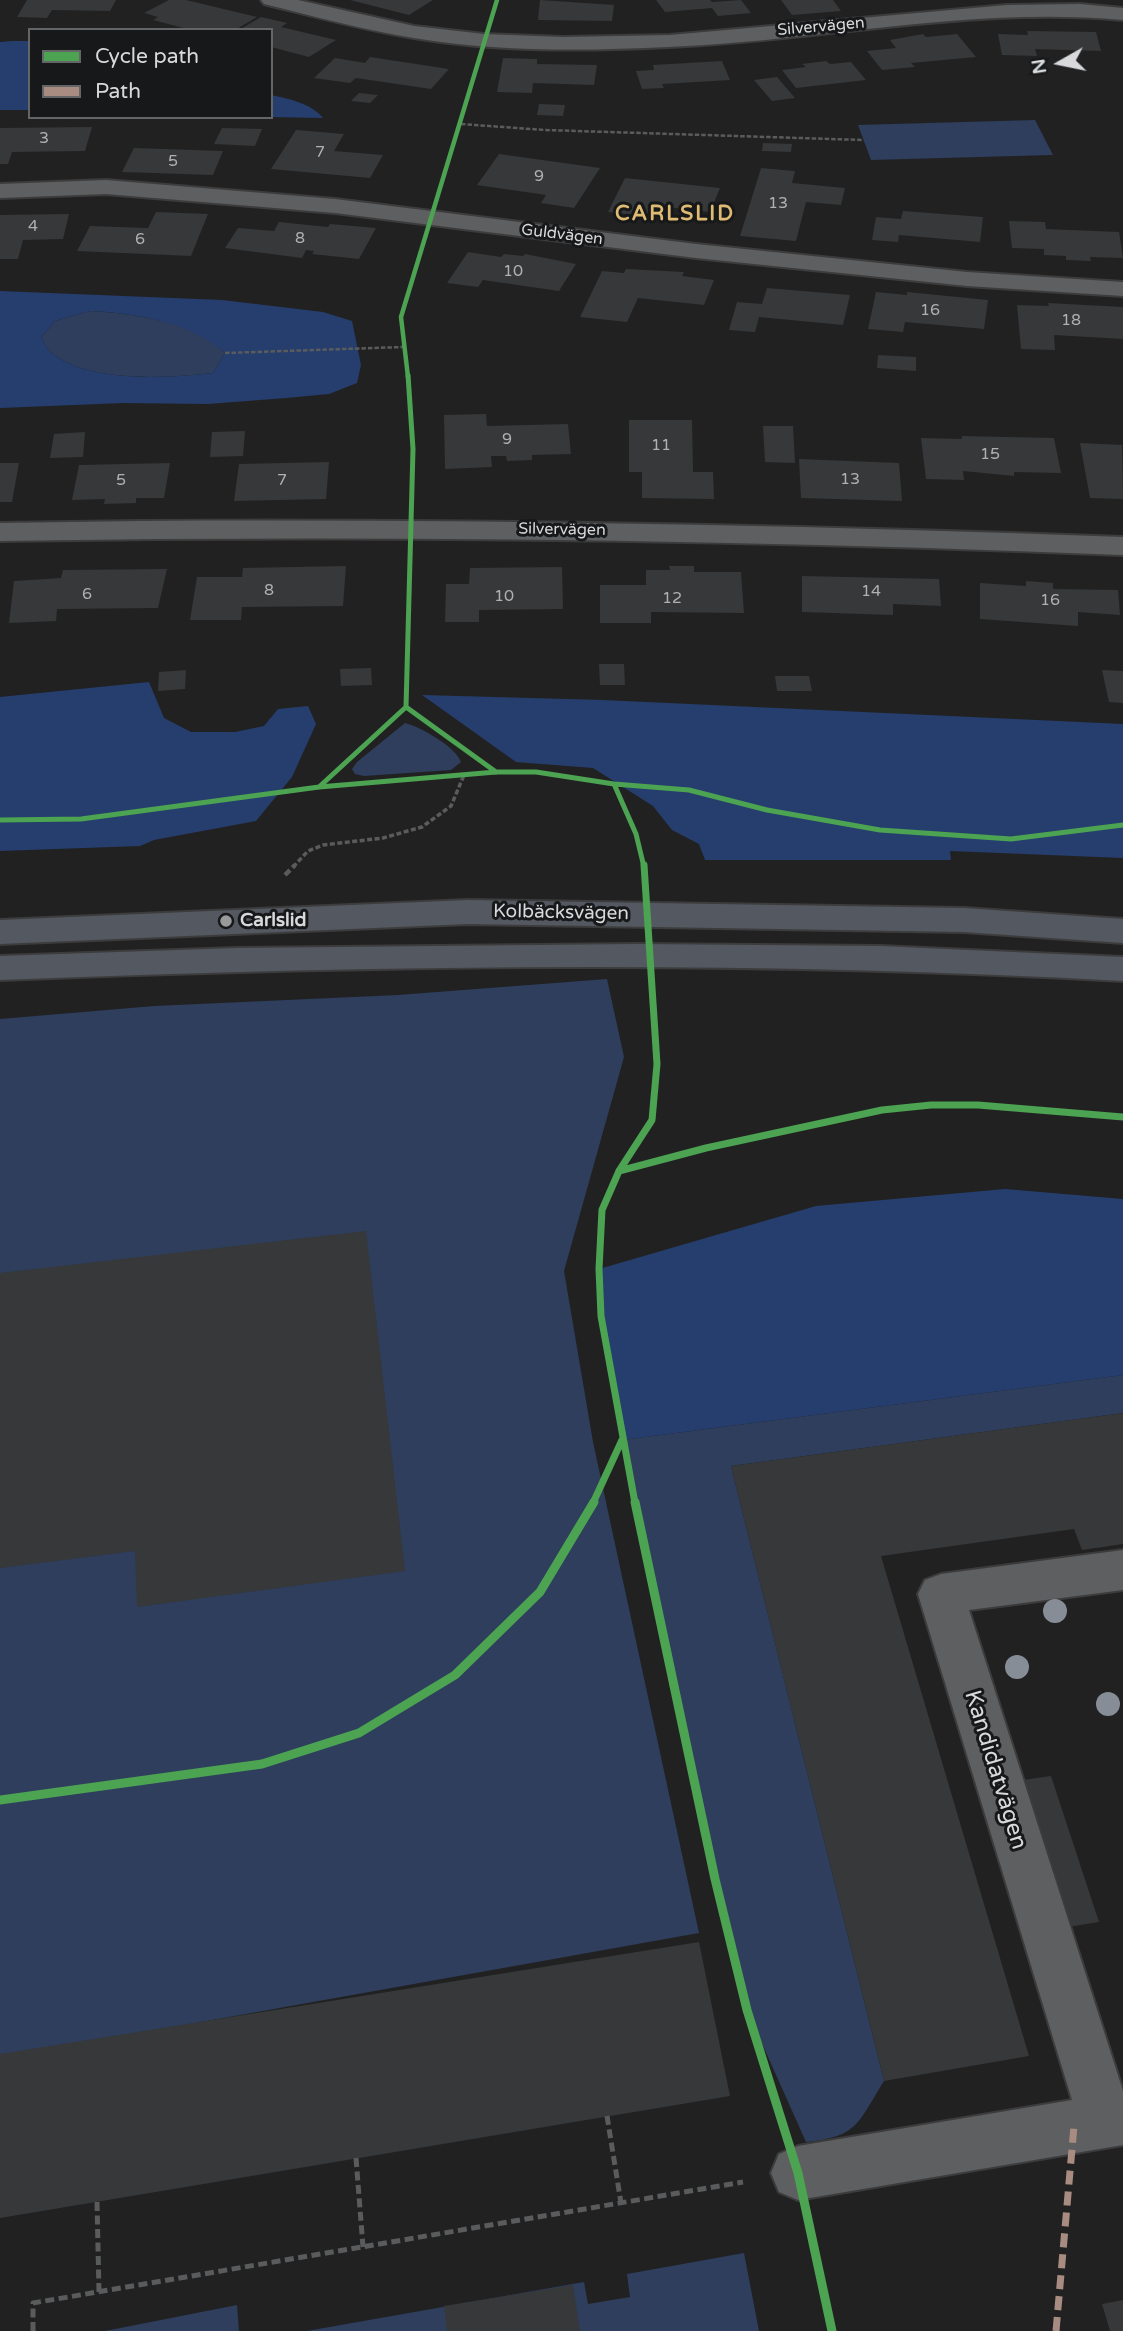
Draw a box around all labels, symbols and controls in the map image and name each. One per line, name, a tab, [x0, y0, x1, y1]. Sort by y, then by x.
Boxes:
street label: Silvervägen	[777, 14, 865, 40]
legend	[28, 28, 273, 119]
north arrow	[1025, 28, 1095, 98]
text: Cycle path	[95, 44, 199, 69]
text: N	[1027, 57, 1051, 76]
text: Path	[95, 79, 141, 104]
house number: 3	[39, 129, 49, 149]
house number: 7	[315, 143, 325, 163]
house number: 5	[168, 152, 178, 172]
house number: 9	[534, 167, 544, 187]
house number: 13	[768, 194, 788, 214]
district label: CARLSLID	[616, 201, 734, 227]
house number: 4	[28, 217, 38, 237]
street label: Guldvägen	[520, 220, 604, 250]
house number: 8	[295, 229, 305, 249]
house number: 6	[135, 230, 145, 250]
house number: 10	[503, 262, 523, 282]
house number: 16	[920, 301, 940, 321]
house number: 18	[1061, 311, 1081, 331]
house number: 9	[502, 430, 512, 450]
house number: 11	[651, 436, 671, 456]
house number: 15	[980, 445, 1000, 465]
house number: 13	[840, 470, 860, 490]
house number: 5	[116, 471, 126, 491]
house number: 7	[277, 471, 287, 491]
street label: Silvervägen	[518, 520, 606, 540]
house number: 8	[264, 581, 274, 601]
house number: 14	[861, 582, 881, 602]
house number: 6	[82, 585, 92, 605]
house number: 10	[494, 587, 514, 607]
house number: 12	[662, 589, 682, 609]
house number: 16	[1040, 591, 1060, 611]
street label: Kolbäcksvägen	[493, 900, 629, 926]
place label: Carlslid	[240, 910, 306, 932]
marker: Carlslid	[218, 913, 234, 929]
street label: Kandidatvägen	[958, 1687, 1032, 1853]

